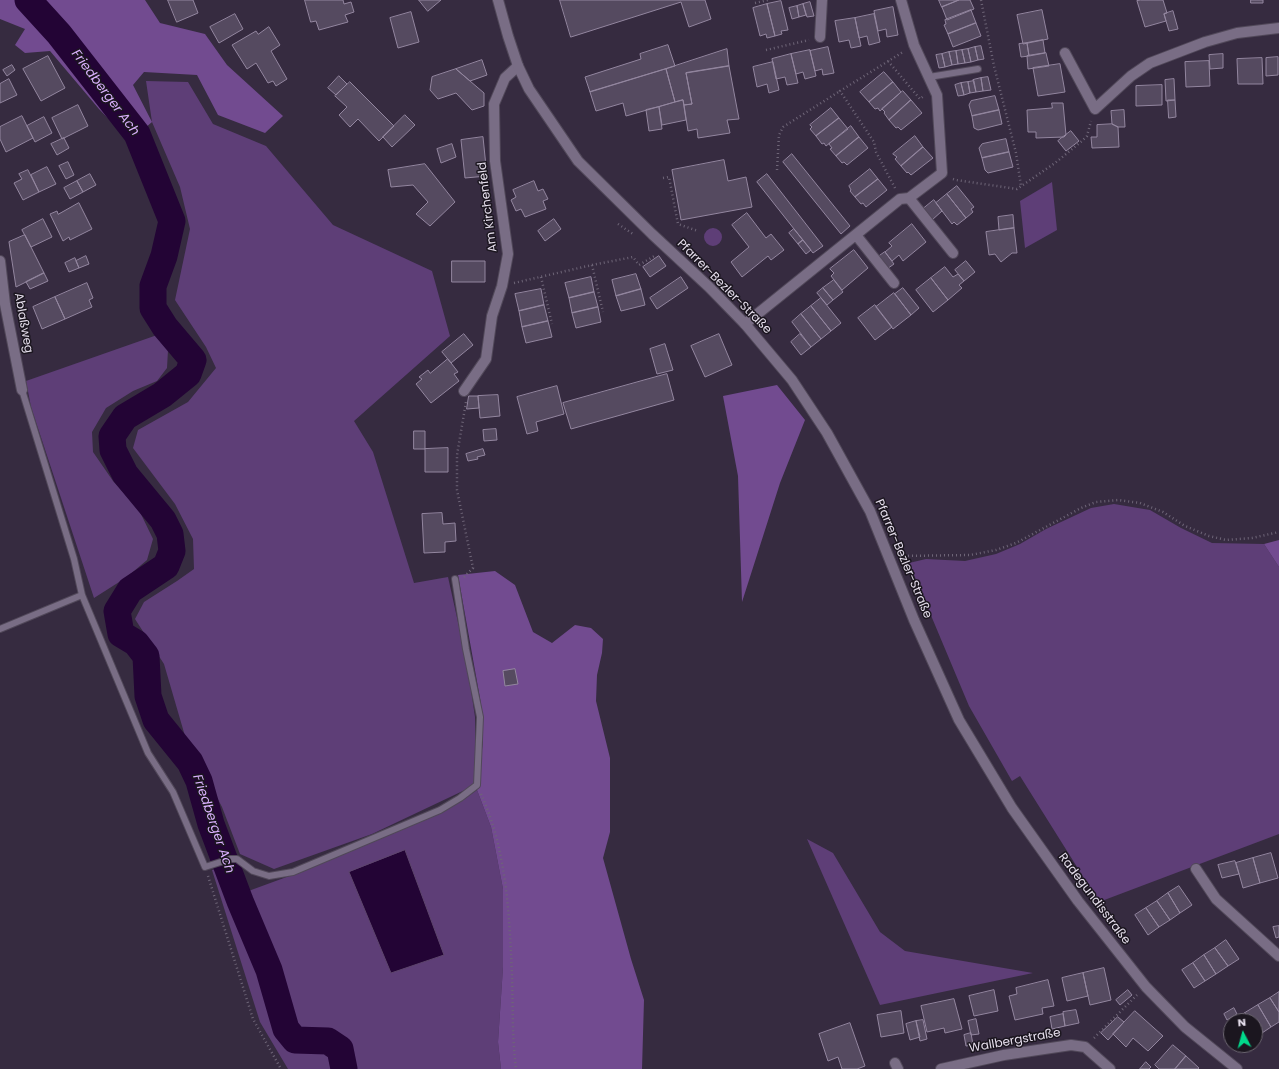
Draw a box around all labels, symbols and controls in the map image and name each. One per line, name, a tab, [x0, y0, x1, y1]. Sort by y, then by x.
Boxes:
water label: Friedberger Ach	[68, 47, 142, 139]
street label: Am Kirchenfeld	[475, 161, 501, 253]
street label: Pfarrer-Bezler-Straße	[674, 237, 774, 337]
street label: Ablaßweg	[11, 292, 35, 354]
street label: Pfarrer-Bezler-Straße	[871, 497, 935, 621]
water label: Friedberger Ach	[189, 772, 237, 876]
street label: Radegundisstraße	[1055, 851, 1133, 947]
north arrow	[1223, 1013, 1263, 1053]
text: N	[1237, 1014, 1247, 1030]
street label: Wallbergstraße	[968, 1026, 1062, 1056]

